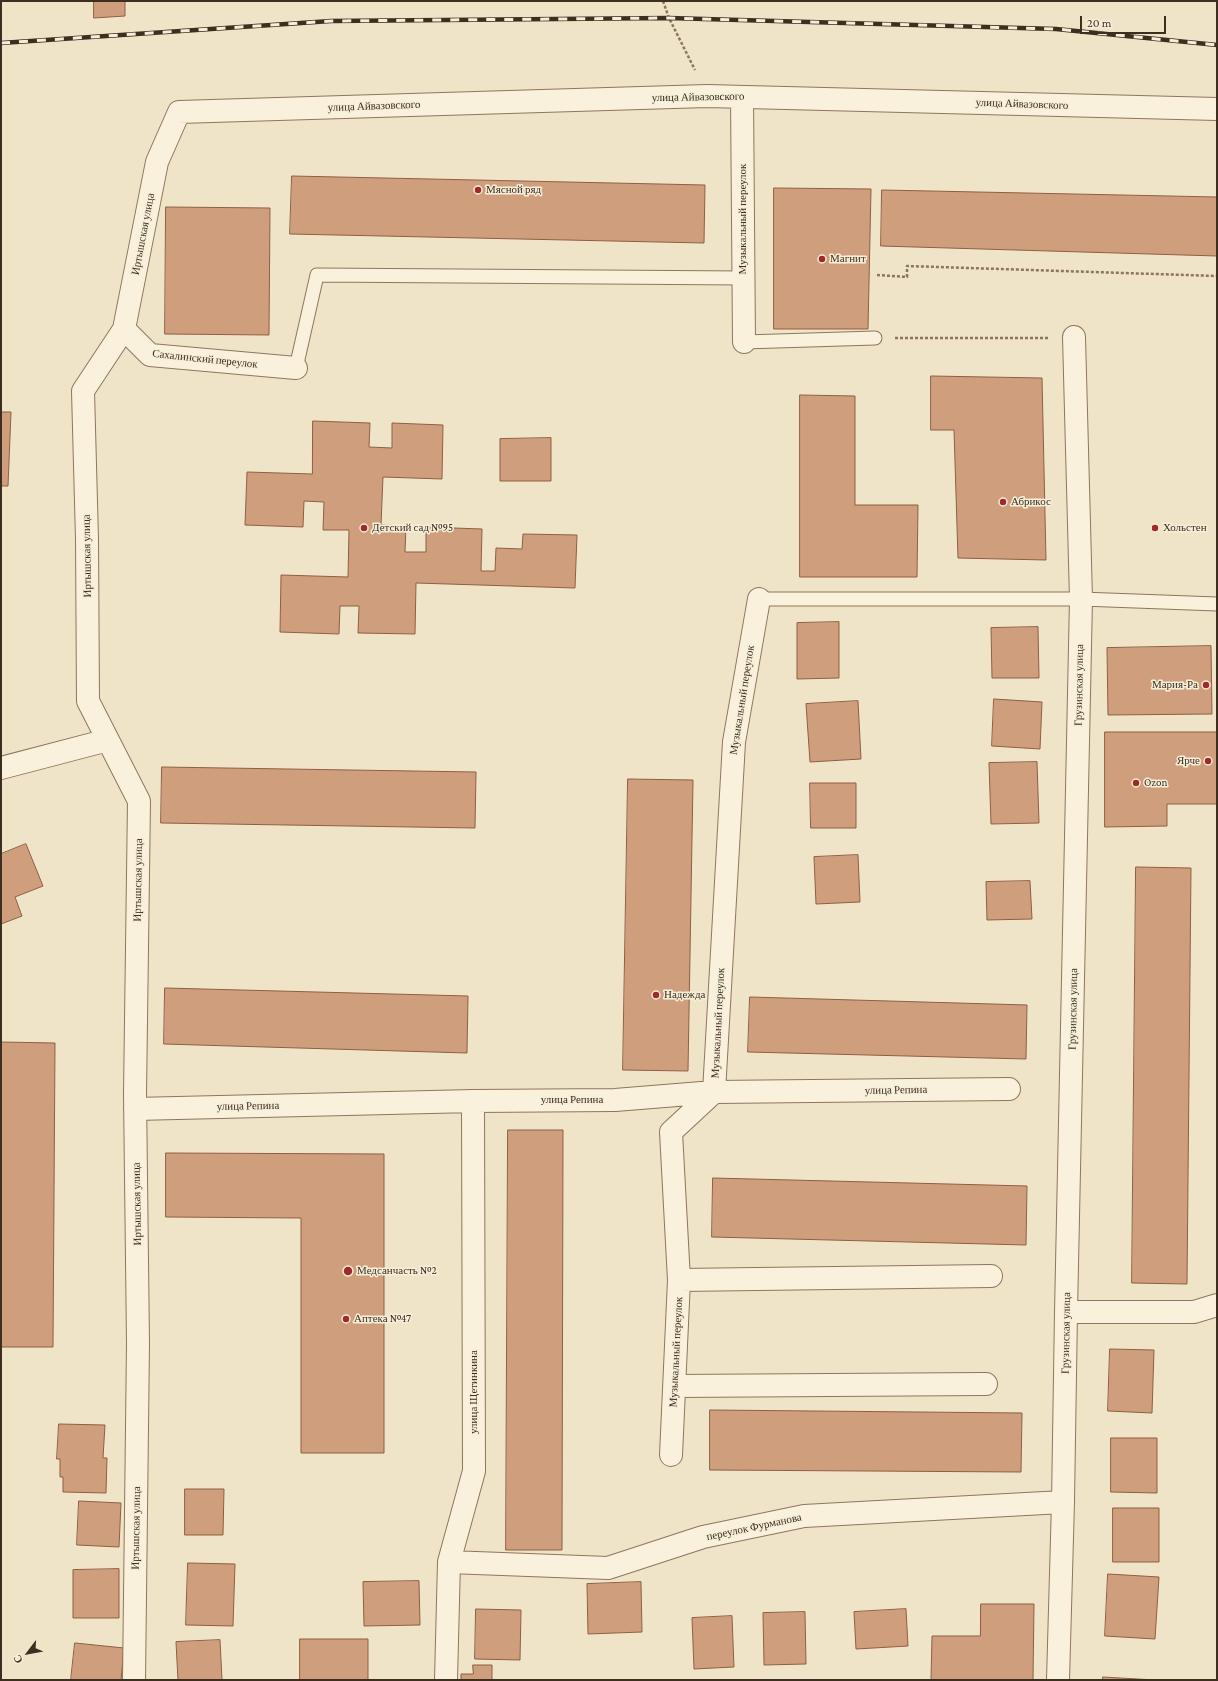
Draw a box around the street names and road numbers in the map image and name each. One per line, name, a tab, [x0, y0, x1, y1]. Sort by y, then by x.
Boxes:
street label: улица Айвазовского	[651, 90, 745, 104]
street label: улица Айвазовского	[975, 96, 1069, 112]
street label: улица Айвазовского	[327, 98, 421, 114]
street label: Музыкальный переулок	[736, 164, 750, 274]
street label: Иртышская улица	[129, 192, 157, 276]
street label: Сахалинский переулок	[152, 347, 258, 371]
street label: Иртышская улица	[80, 514, 94, 598]
street label: Музыкальный переулок	[727, 644, 757, 756]
street label: Грузинская улица	[1072, 644, 1086, 726]
street label: Иртышская улица	[131, 838, 145, 922]
street label: Музыкальный переулок	[709, 967, 727, 1079]
street label: Грузинская улица	[1066, 968, 1080, 1050]
street label: улица Репина	[865, 1083, 927, 1097]
street label: улица Репина	[541, 1093, 603, 1107]
street label: улица Репина	[217, 1099, 279, 1113]
street label: Иртышская улица	[130, 1162, 144, 1246]
street label: Грузинская улица	[1059, 1292, 1073, 1374]
street label: Музыкальный переулок	[667, 1296, 685, 1408]
street label: улица Щетинкина	[467, 1350, 481, 1434]
street label: Иртышская улица	[129, 1486, 143, 1570]
street label: переулок Фурманова	[705, 1510, 803, 1544]

